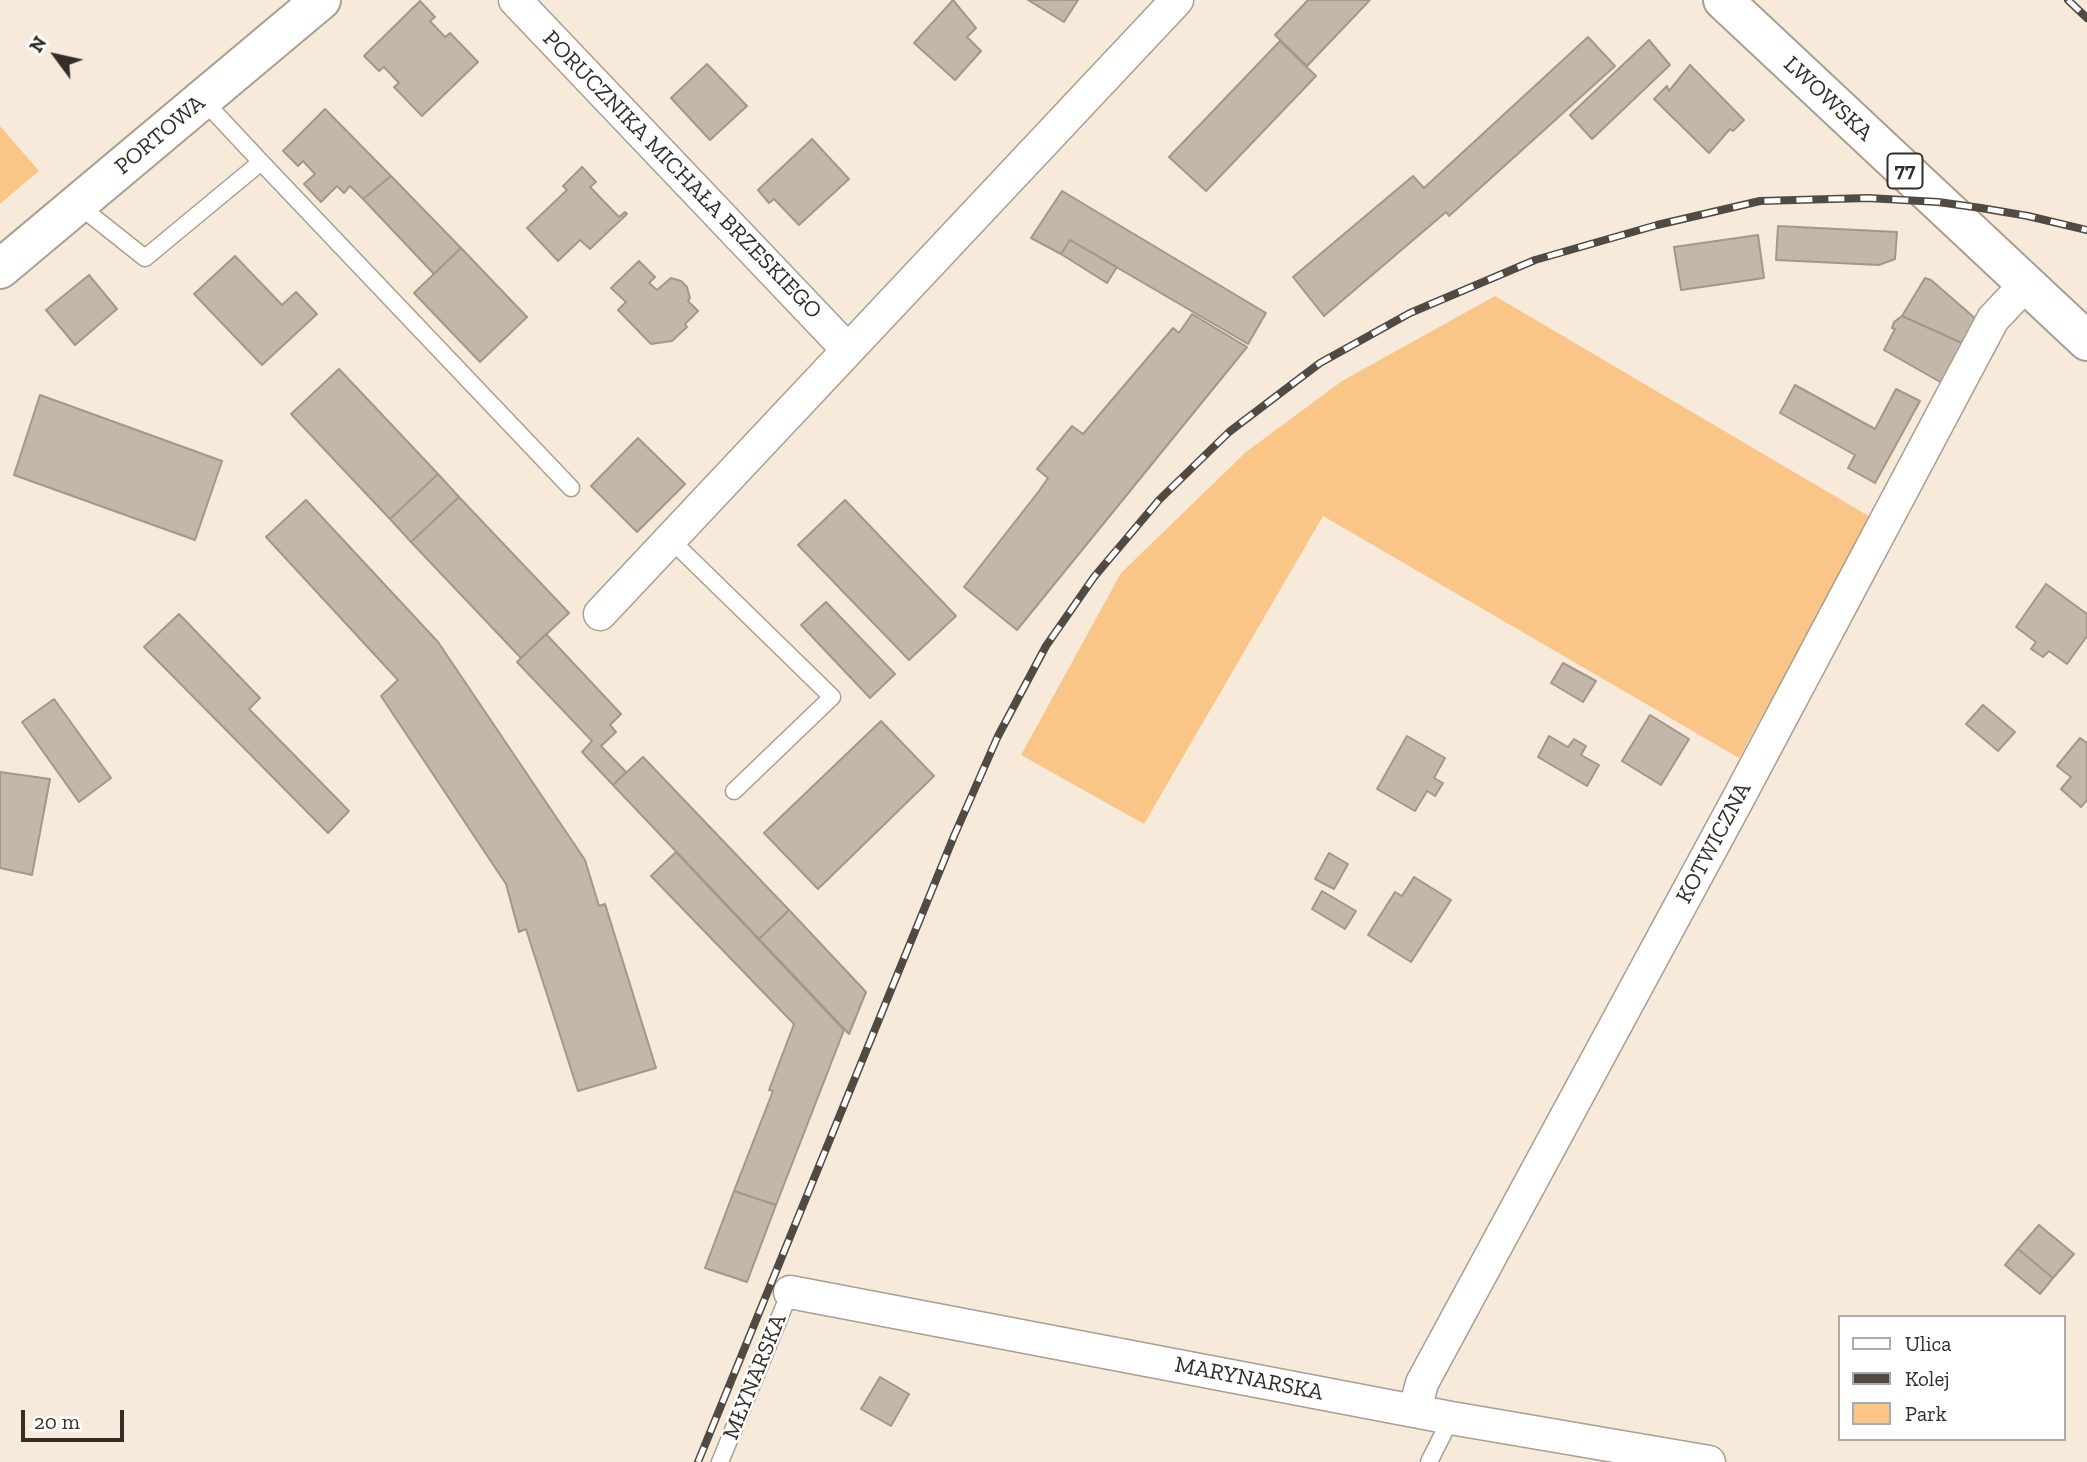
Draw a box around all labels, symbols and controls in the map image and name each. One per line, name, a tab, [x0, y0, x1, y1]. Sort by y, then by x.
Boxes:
north arrow	[21, 21, 91, 91]
street label: PORUCZNIKA MICHAŁA BRZESKIEGO	[537, 25, 827, 325]
text: N	[24, 32, 52, 57]
street label: LWOWSKA	[1778, 51, 1878, 147]
street label: PORTOWA	[109, 89, 211, 181]
road number: 77	[1888, 154, 1923, 188]
street label: KOTWICZNA	[1671, 778, 1757, 908]
street label: MŁYNARSKA	[717, 1310, 793, 1444]
legend	[1839, 1315, 2066, 1441]
text: Ulica	[1905, 1331, 1951, 1356]
street label: MARYNARSKA	[1172, 1351, 1326, 1407]
text: Kolej	[1905, 1366, 1950, 1391]
scale bar	[24, 1396, 128, 1440]
text: Park	[1905, 1401, 1947, 1426]
text: 20 m	[34, 1409, 80, 1434]

